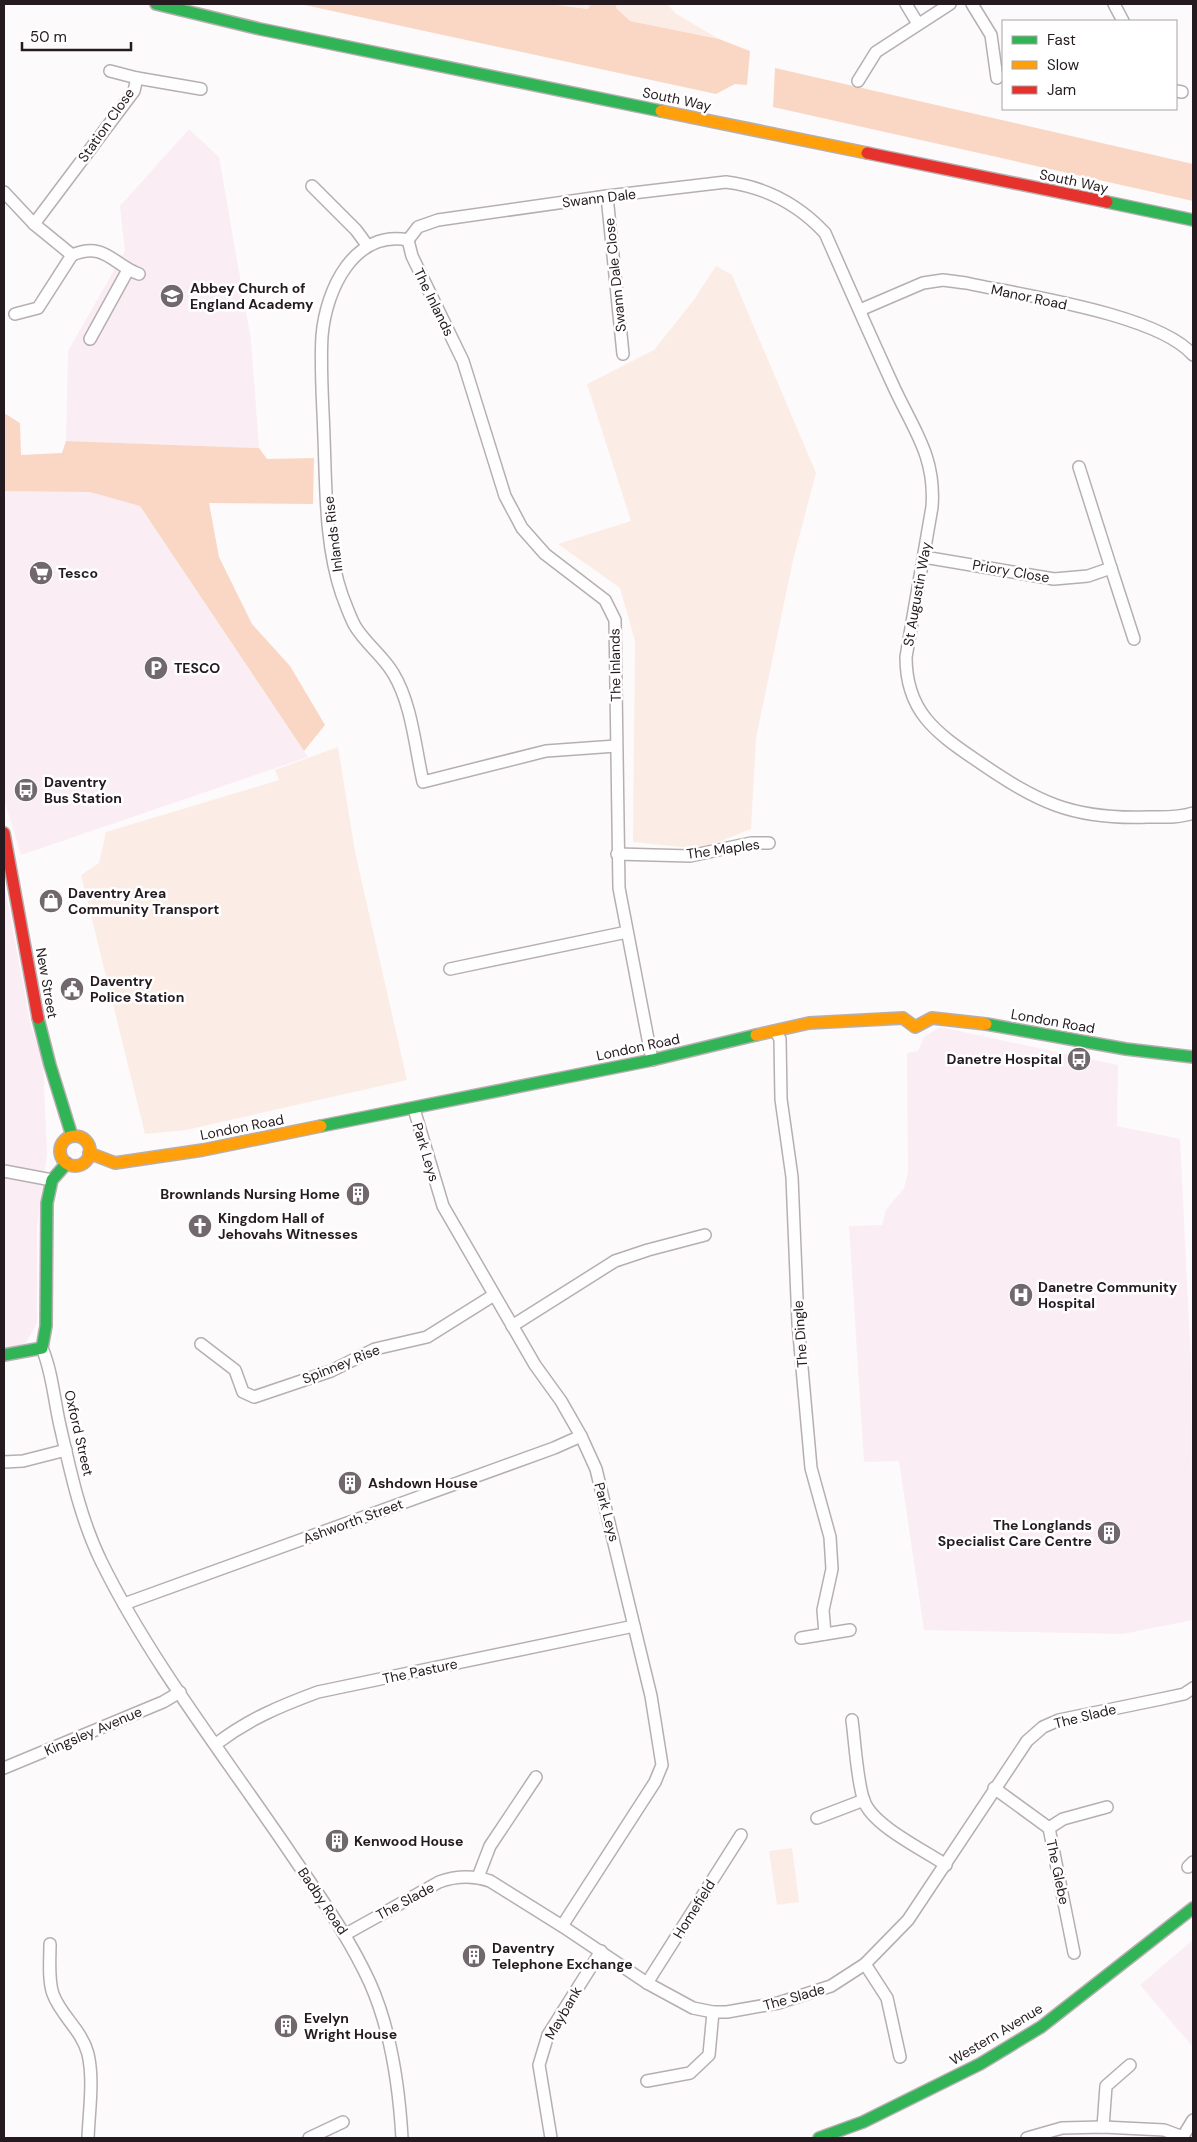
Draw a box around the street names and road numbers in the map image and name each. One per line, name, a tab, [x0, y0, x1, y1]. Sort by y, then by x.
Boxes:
street label: South Way	[641, 83, 713, 115]
street label: Station Close	[74, 84, 138, 166]
street label: South Way	[1038, 165, 1110, 197]
street label: Swann Dale	[561, 185, 637, 211]
street label: Swann Dale Close	[600, 217, 630, 333]
street label: The Inlands	[410, 265, 458, 339]
street label: Manor Road	[989, 280, 1069, 314]
street label: Inlands Rise	[319, 495, 347, 573]
street label: St Augustin Way	[899, 540, 935, 648]
street label: Priory Close	[971, 555, 1051, 587]
street label: The Inlands	[605, 628, 625, 702]
street label: The Maples	[685, 835, 761, 863]
street label: New Street	[32, 946, 62, 1020]
street label: London Road	[1010, 1005, 1096, 1037]
street label: London Road	[595, 1029, 681, 1065]
street label: London Road	[199, 1110, 285, 1144]
street label: Park Leys	[409, 1120, 443, 1184]
street label: The Dingle	[789, 1300, 811, 1368]
street label: Spinney Rise	[300, 1340, 382, 1388]
street label: Oxford Street	[60, 1388, 98, 1478]
street label: Park Leys	[590, 1480, 624, 1544]
street label: Ashworth Street	[300, 1495, 406, 1547]
street label: The Pasture	[381, 1654, 459, 1688]
street label: The Slade	[1052, 1700, 1118, 1732]
street label: Kingsley Avenue	[41, 1702, 145, 1760]
street label: The Glebe	[1042, 1838, 1074, 1906]
street label: Badby Road	[294, 1864, 352, 1938]
street label: Homefield	[669, 1876, 719, 1942]
street label: The Slade	[373, 1878, 437, 1924]
street label: The Slade	[761, 1980, 827, 2014]
street label: Maybank	[541, 1983, 585, 2043]
street label: Western Avenue	[946, 1999, 1046, 2069]

